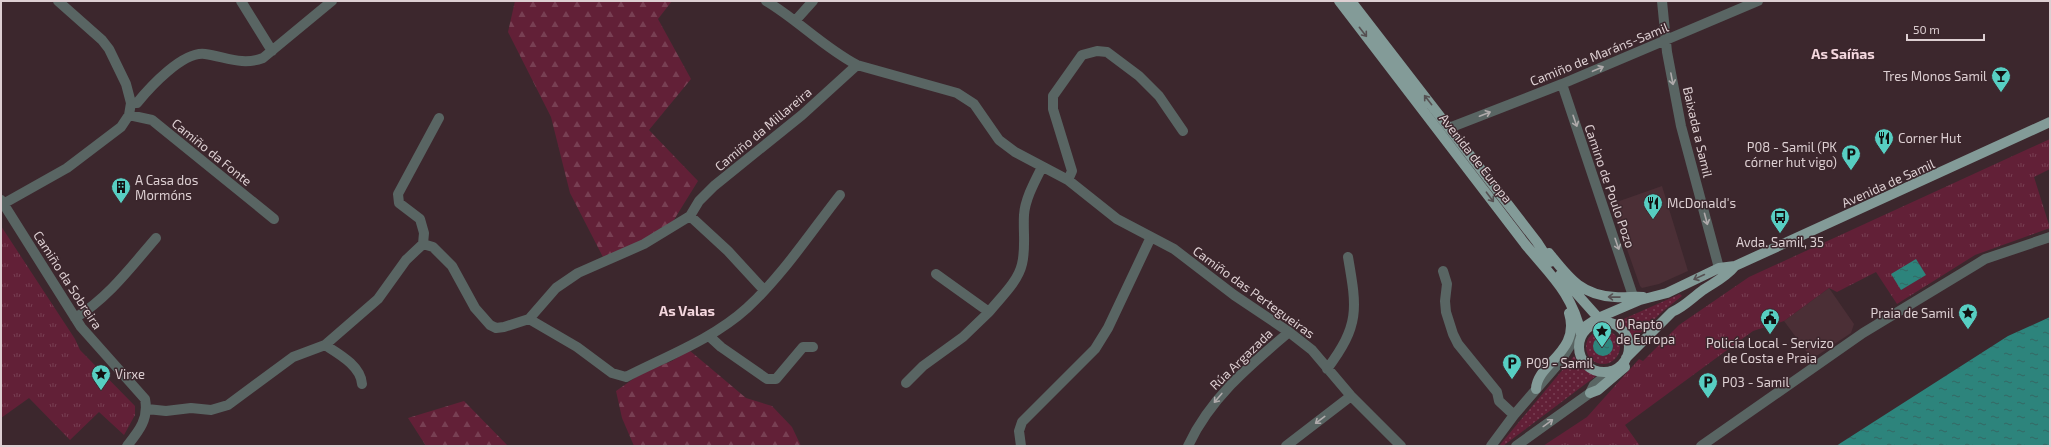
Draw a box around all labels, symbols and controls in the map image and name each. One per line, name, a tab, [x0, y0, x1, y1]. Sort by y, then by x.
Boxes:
scale bar	[1907, 16, 1984, 42]
street label: Camiño de Maráns-Samil	[1527, 19, 1671, 89]
text: 50 m	[1913, 22, 1940, 36]
one-way arrow	[1359, 26, 1367, 37]
district label: As Saíñas	[1811, 45, 1875, 62]
one-way arrow	[1592, 65, 1604, 72]
bar icon: Tres Monos Samil	[1990, 65, 2012, 93]
place label: Tres Monos Samil	[1883, 68, 1987, 84]
one-way arrow	[1668, 73, 1676, 86]
street label: Camiño da Millareira	[711, 84, 815, 174]
street label: Baixada a Samil	[1680, 85, 1716, 179]
one-way arrow	[1423, 95, 1432, 106]
one-way arrow	[1479, 109, 1491, 117]
street label: Avenida de Europa	[1436, 110, 1516, 206]
street label: Camiño da Fonte	[169, 115, 255, 189]
one-way arrow	[1571, 115, 1579, 127]
street label: Camino de Poulo Pozo	[1581, 122, 1639, 250]
restaurant icon: Corner Hut	[1873, 127, 1895, 155]
place label: Corner Hut	[1898, 130, 1961, 146]
place label: P08 - Samil (PK córner hut vigo)	[1745, 139, 1837, 170]
parking icon: P08 - Samil (PK córner hut vigo)	[1840, 143, 1862, 171]
street label: Avenida de Samil	[1839, 155, 1937, 211]
place label: A Casa dos Mormóns	[135, 172, 198, 203]
building icon: A Casa dos Mormóns	[110, 176, 132, 204]
one-way arrow	[1486, 192, 1495, 203]
restaurant icon: McDonald's	[1642, 192, 1664, 220]
place label: McDonald's	[1667, 195, 1736, 211]
bus stop icon: Avda. Samil, 35	[1769, 206, 1791, 234]
one-way arrow	[1703, 213, 1710, 226]
street label: Camiño da Sobreira	[30, 228, 106, 332]
place label: Avda. Samil, 35	[1736, 234, 1824, 250]
one-way arrow	[1613, 238, 1621, 250]
street label: Camiño das Pertegueiras	[1190, 242, 1318, 342]
one-way arrow	[1693, 274, 1705, 282]
one-way arrow	[1608, 293, 1621, 301]
district label: As Valas	[659, 302, 715, 319]
place icon: Praia de Samil	[1957, 302, 1979, 330]
place label: Praia de Samil	[1870, 305, 1954, 321]
public building icon: Policía Local - Servizo de Costa e Praia	[1759, 307, 1781, 335]
place label: O Rapto de Europa	[1616, 316, 1675, 347]
place icon: O Rapto de Europa	[1591, 320, 1613, 348]
street label: Rúa Argazada	[1206, 325, 1276, 393]
place label: Policía Local - Servizo de Costa e Praia	[1706, 335, 1834, 366]
parking icon: P09 - Samil	[1501, 352, 1523, 380]
place label: P09 - Samil	[1526, 355, 1594, 371]
place icon: Virxe	[90, 363, 112, 391]
place label: Virxe	[115, 366, 145, 382]
parking icon: P03 - Samil	[1697, 371, 1719, 399]
place label: P03 - Samil	[1722, 374, 1789, 390]
one-way arrow	[1214, 393, 1223, 404]
one-way arrow	[1315, 416, 1326, 424]
one-way arrow	[1542, 419, 1553, 427]

